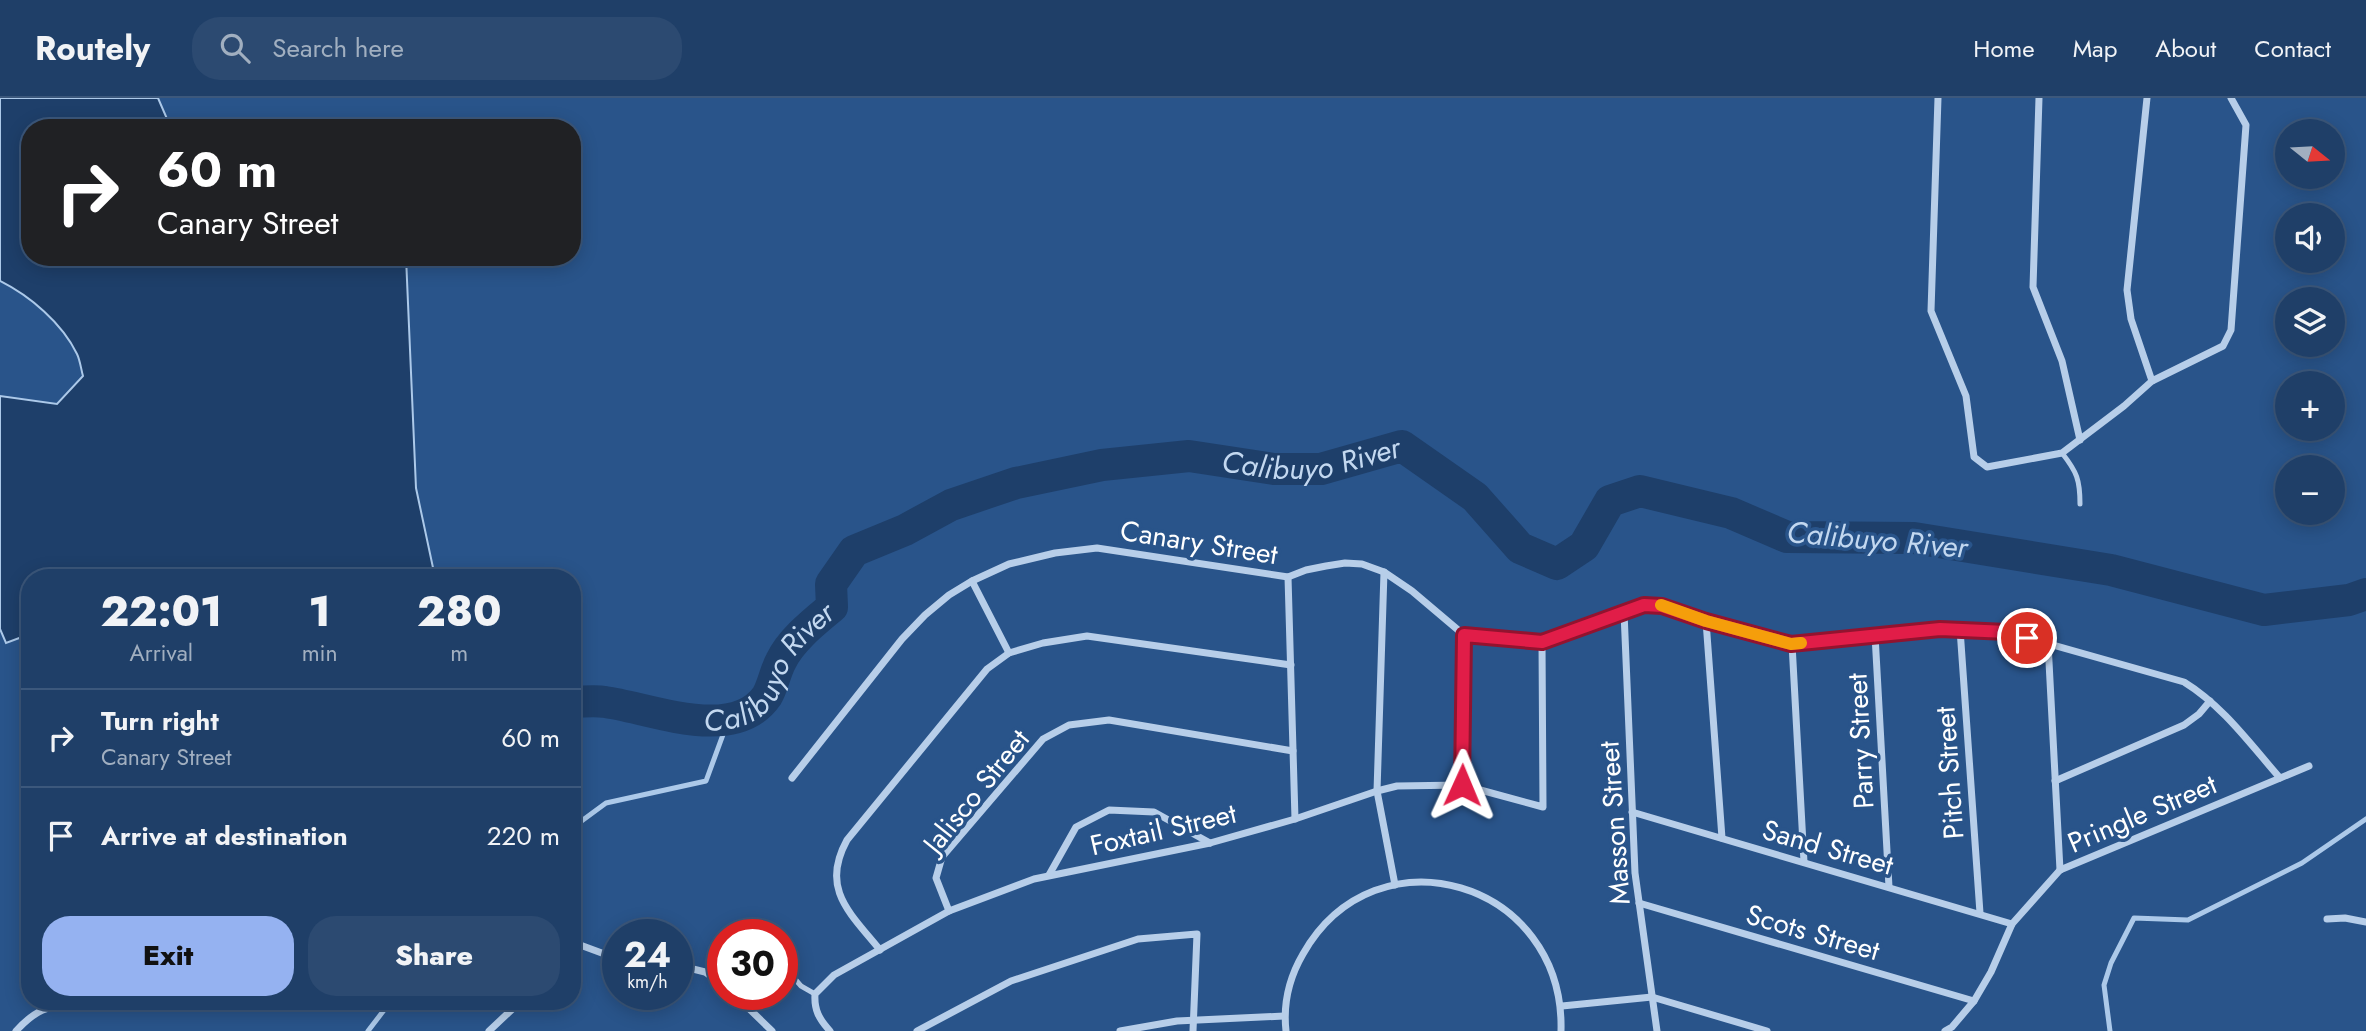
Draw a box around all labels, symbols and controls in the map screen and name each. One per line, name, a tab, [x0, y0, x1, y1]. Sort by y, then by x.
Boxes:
search box	[192, 17, 682, 80]
text: Routely	[35, 25, 150, 72]
icon: search	[216, 29, 254, 67]
text: Search here	[272, 29, 404, 67]
text: Home	[1973, 31, 2035, 66]
text: Map	[2073, 31, 2117, 66]
text: About	[2155, 31, 2216, 66]
text: Contact	[2254, 31, 2331, 66]
north arrow	[2275, 119, 2345, 189]
map controls	[2275, 119, 2345, 525]
text: 60 m	[157, 135, 277, 205]
icon: right	[42, 147, 133, 238]
text: Canary Street	[157, 200, 338, 246]
button: sound	[2275, 203, 2345, 273]
button: layers	[2275, 287, 2345, 357]
button: +	[2275, 371, 2345, 441]
water label: Calibuyo River	[1219, 425, 1407, 490]
button: −	[2275, 455, 2345, 525]
street label: Canary Street	[1117, 510, 1281, 575]
water label: Calibuyo River	[1785, 510, 1971, 569]
text: 22:01	[100, 581, 222, 642]
text: 1	[309, 581, 331, 642]
text: 280	[417, 581, 502, 642]
water label: Calibuyo River	[703, 590, 845, 742]
pin	[1997, 608, 2057, 668]
icon: arrive	[2008, 619, 2046, 657]
text: Arrival	[130, 636, 193, 670]
text: min	[302, 636, 338, 670]
text: m	[450, 636, 468, 670]
street label: Parry Street	[1836, 672, 1885, 810]
text: Turn right	[101, 702, 219, 740]
street label: Pitch Street	[1924, 705, 1975, 841]
icon: right	[42, 719, 80, 757]
text: 60 m	[501, 719, 560, 757]
street label: Jalisco Street	[911, 720, 1039, 865]
text: Canary Street	[101, 740, 231, 774]
street label: Masson Street	[1588, 740, 1641, 906]
position arrow	[1425, 748, 1499, 822]
street label: Pringle Street	[2061, 764, 2223, 863]
street label: Foxtail Street	[1086, 793, 1241, 866]
street label: Sand Street	[1757, 809, 1899, 886]
icon: arrive	[42, 817, 80, 855]
text: Arrive at destination	[101, 817, 348, 855]
text: 220 m	[487, 817, 560, 855]
street label: Scots Street	[1741, 894, 1885, 971]
button: Exit	[42, 916, 294, 996]
button: Share	[308, 916, 560, 996]
speed limit sign: 30	[707, 919, 798, 1010]
text: 24	[624, 930, 671, 980]
text: km/h	[627, 969, 668, 995]

